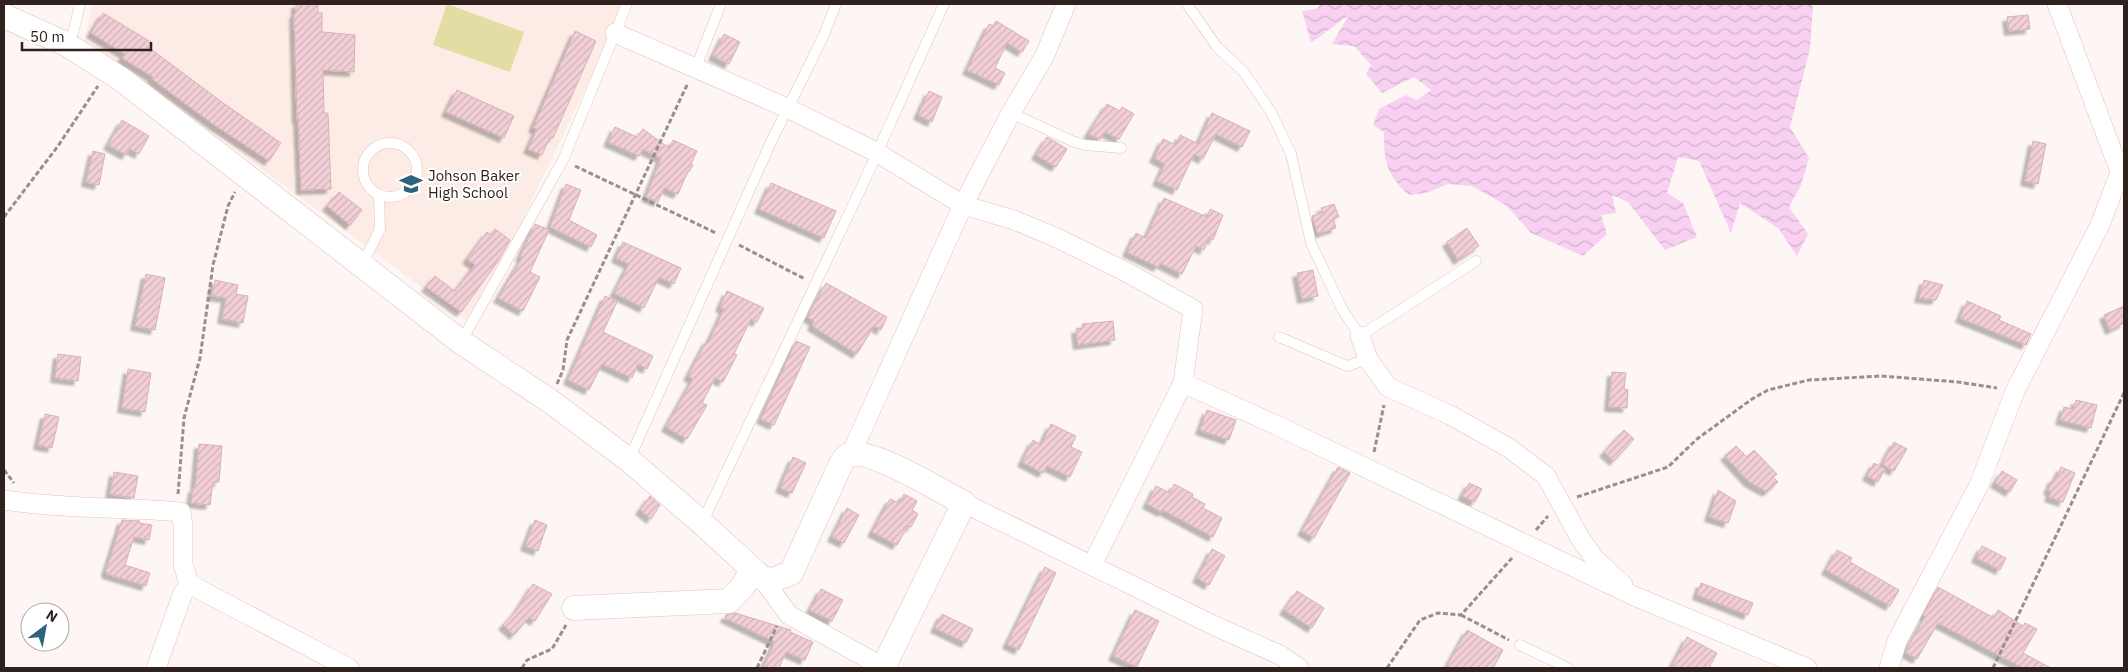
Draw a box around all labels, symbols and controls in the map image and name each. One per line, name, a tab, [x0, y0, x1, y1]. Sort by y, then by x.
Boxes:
scale bar	[22, 20, 151, 52]
text: 50 m	[30, 27, 65, 46]
place label: Johson Baker High School	[428, 166, 520, 202]
school or university icon: Johson Baker High School	[398, 171, 424, 197]
north arrow	[20, 602, 70, 652]
text: N	[43, 606, 61, 626]

